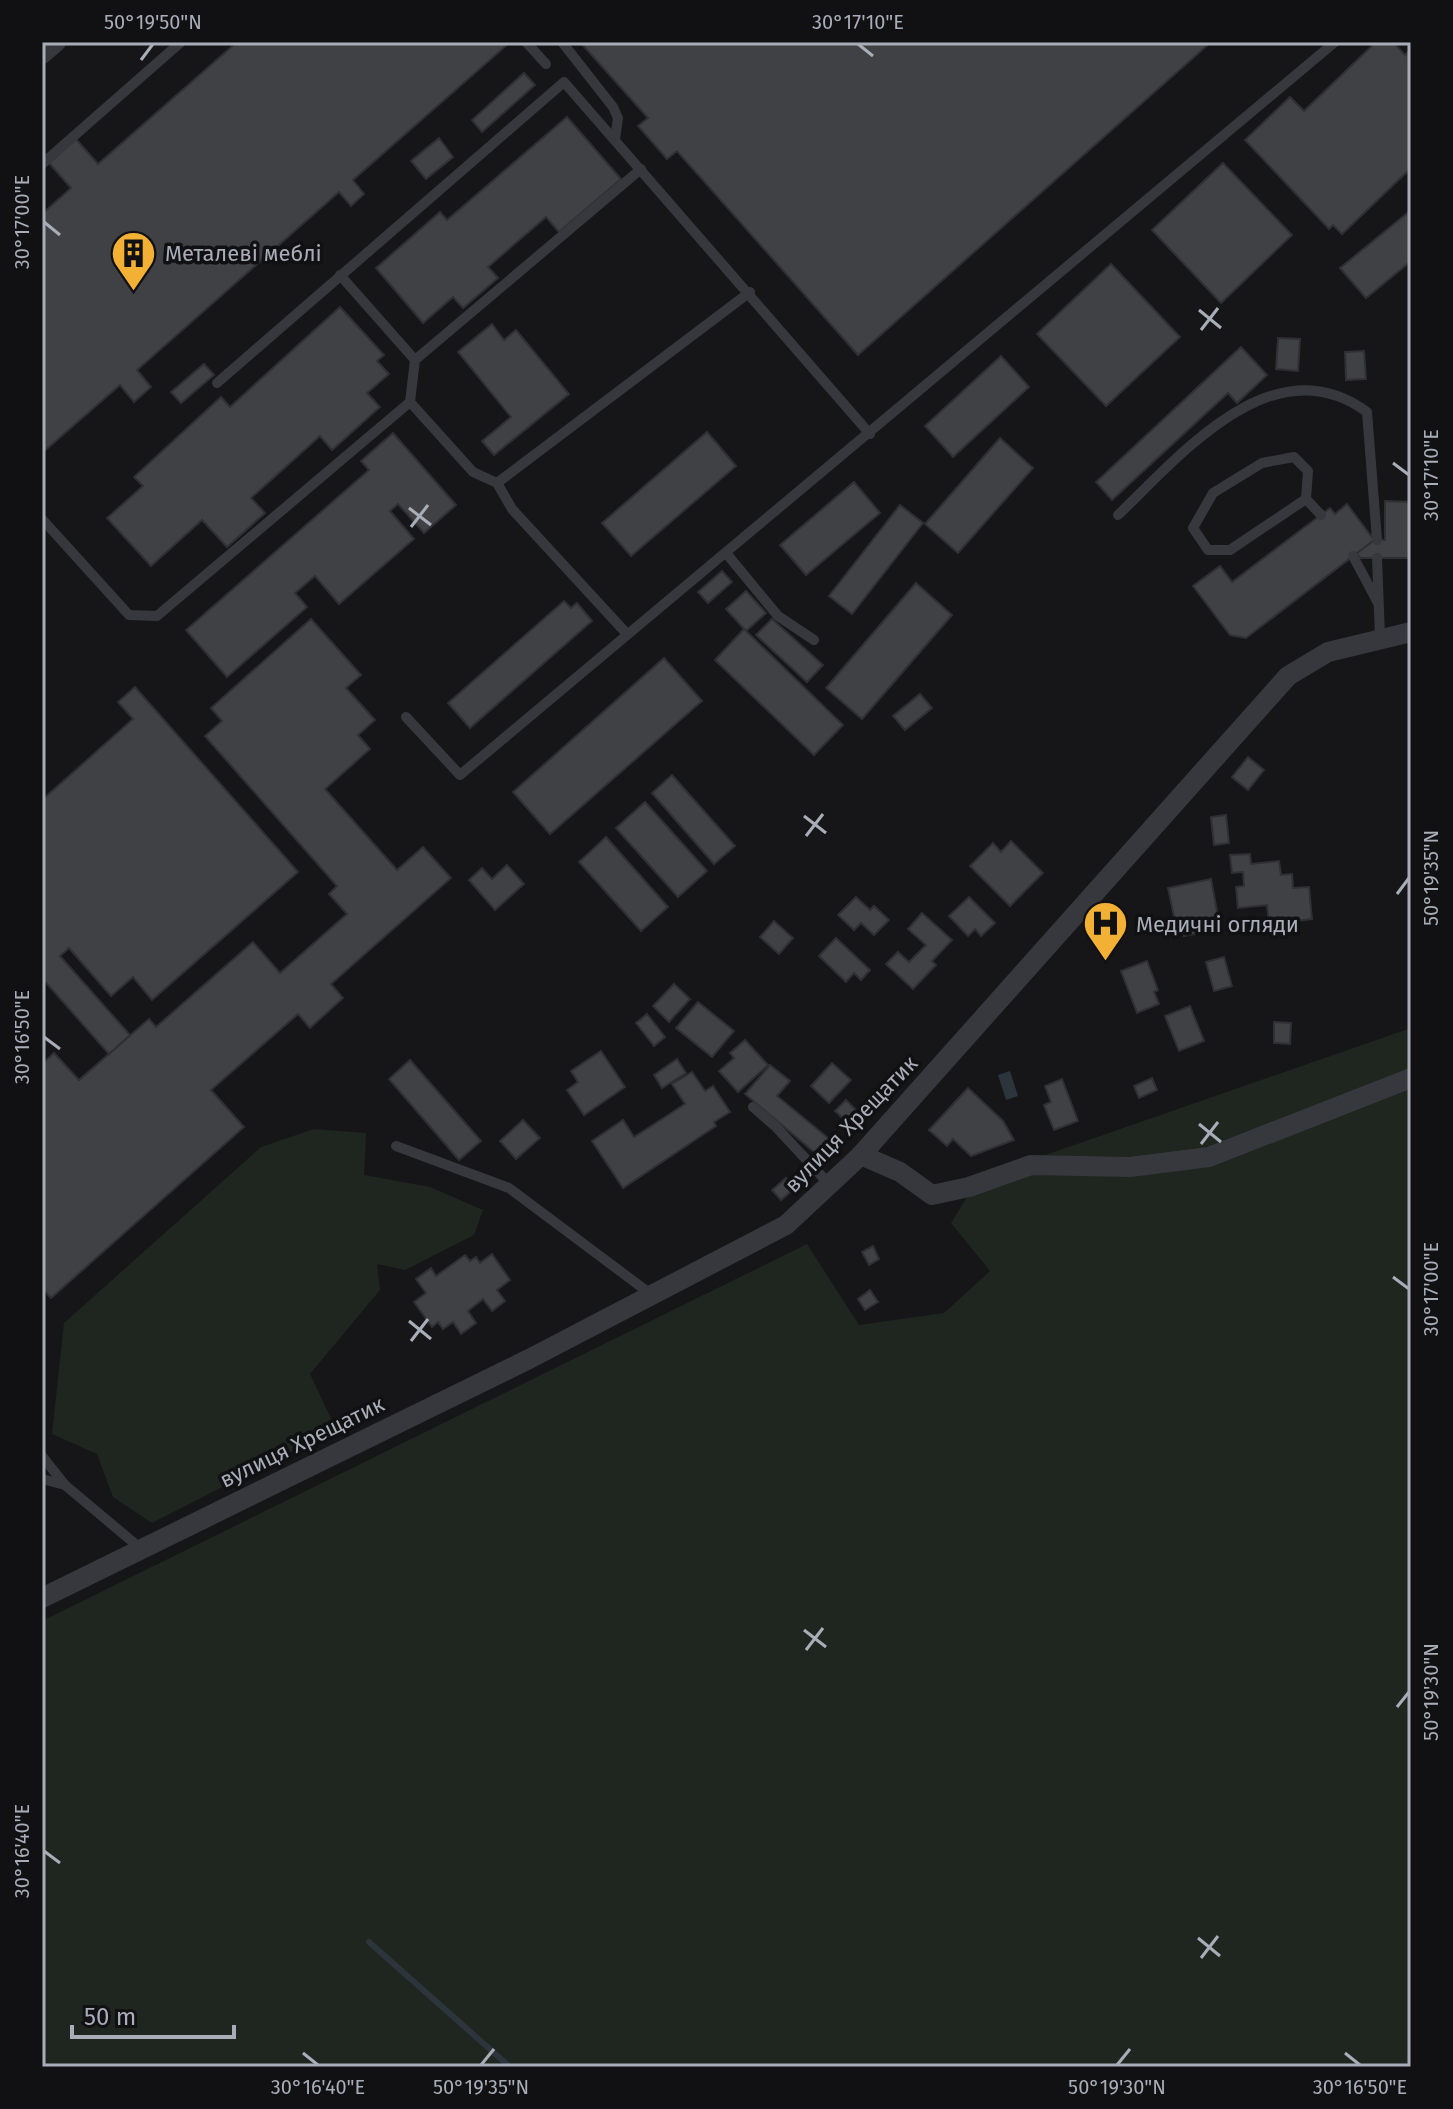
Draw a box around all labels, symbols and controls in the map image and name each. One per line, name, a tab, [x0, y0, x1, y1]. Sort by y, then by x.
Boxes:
text: 50°19'50"N	[104, 10, 202, 34]
text: 30°17'10"E	[812, 10, 904, 34]
text: 30°17'00"E	[10, 175, 34, 269]
building icon: Металеві меблі	[110, 229, 158, 292]
place label: Металеві меблі	[165, 240, 322, 267]
text: 30°17'10"E	[1419, 429, 1443, 521]
text: 50°19'35"N	[1419, 830, 1443, 926]
hospital icon: Медичні огляди	[1081, 900, 1129, 963]
place label: Медичні огляди	[1136, 911, 1299, 938]
text: 30°16'50"E	[10, 990, 34, 1084]
street label: вулиця Хрещатик	[779, 1050, 924, 1198]
text: 30°17'00"E	[1419, 1242, 1443, 1336]
street label: вулиця Хрещатик	[215, 1390, 389, 1494]
text: 50°19'30"N	[1419, 1643, 1443, 1741]
text: 30°16'40"E	[10, 1804, 34, 1898]
scale bar	[72, 1989, 234, 2039]
text: 50 m	[84, 2003, 136, 2031]
text: 30°16'40"E	[271, 2075, 365, 2099]
text: 50°19'35"N	[433, 2075, 529, 2099]
text: 50°19'30"N	[1068, 2075, 1166, 2099]
text: 30°16'50"E	[1313, 2075, 1407, 2099]

